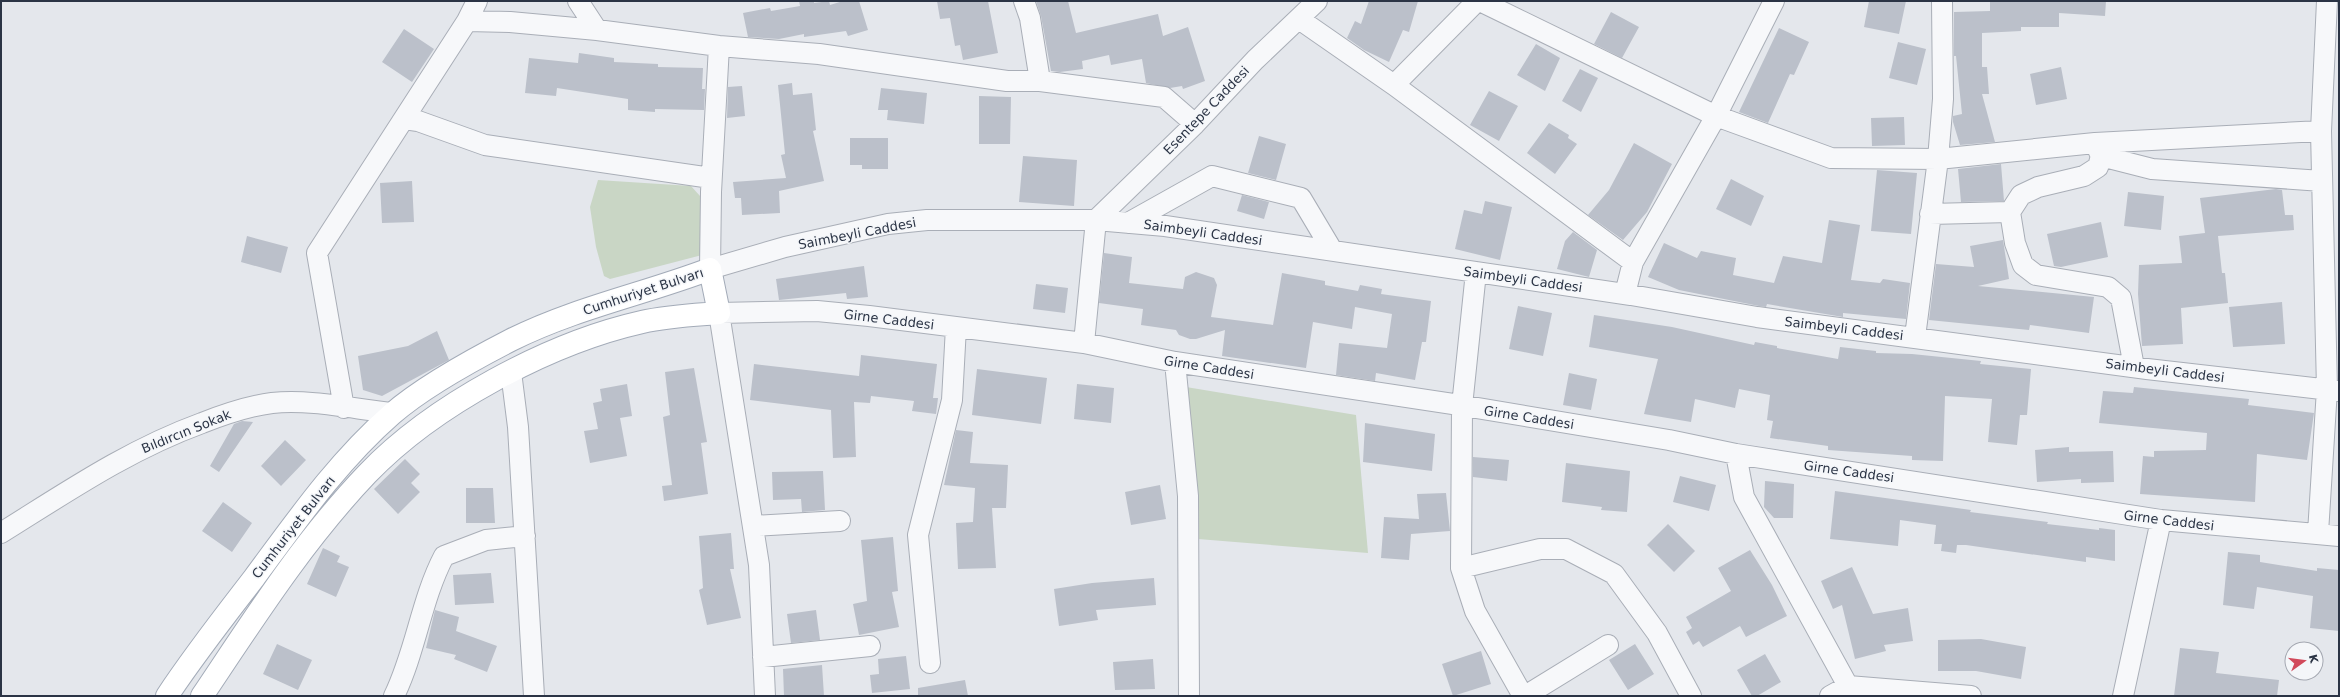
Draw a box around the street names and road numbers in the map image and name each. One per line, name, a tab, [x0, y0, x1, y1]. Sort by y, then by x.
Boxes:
street label: Esentepe Caddesi	[1160, 63, 1252, 158]
street label: Saimbeyli Caddesi	[797, 215, 917, 252]
street label: Saimbeyli Caddesi	[1143, 217, 1263, 248]
street label: Saimbeyli Caddesi	[1463, 264, 1583, 295]
street label: Cumhuriyet Bulvarı	[581, 265, 705, 318]
street label: Girne Caddesi	[843, 307, 935, 332]
street label: Saimbeyli Caddesi	[1784, 314, 1904, 343]
street label: Girne Caddesi	[1163, 353, 1255, 382]
street label: Saimbeyli Caddesi	[2105, 356, 2225, 385]
street label: Girne Caddesi	[1483, 403, 1575, 432]
street label: Bıldırcın Sokak	[139, 407, 234, 456]
street label: Girne Caddesi	[1803, 458, 1895, 485]
street label: Cumhuriyet Bulvarı	[249, 473, 338, 581]
street label: Girne Caddesi	[2123, 508, 2215, 533]

